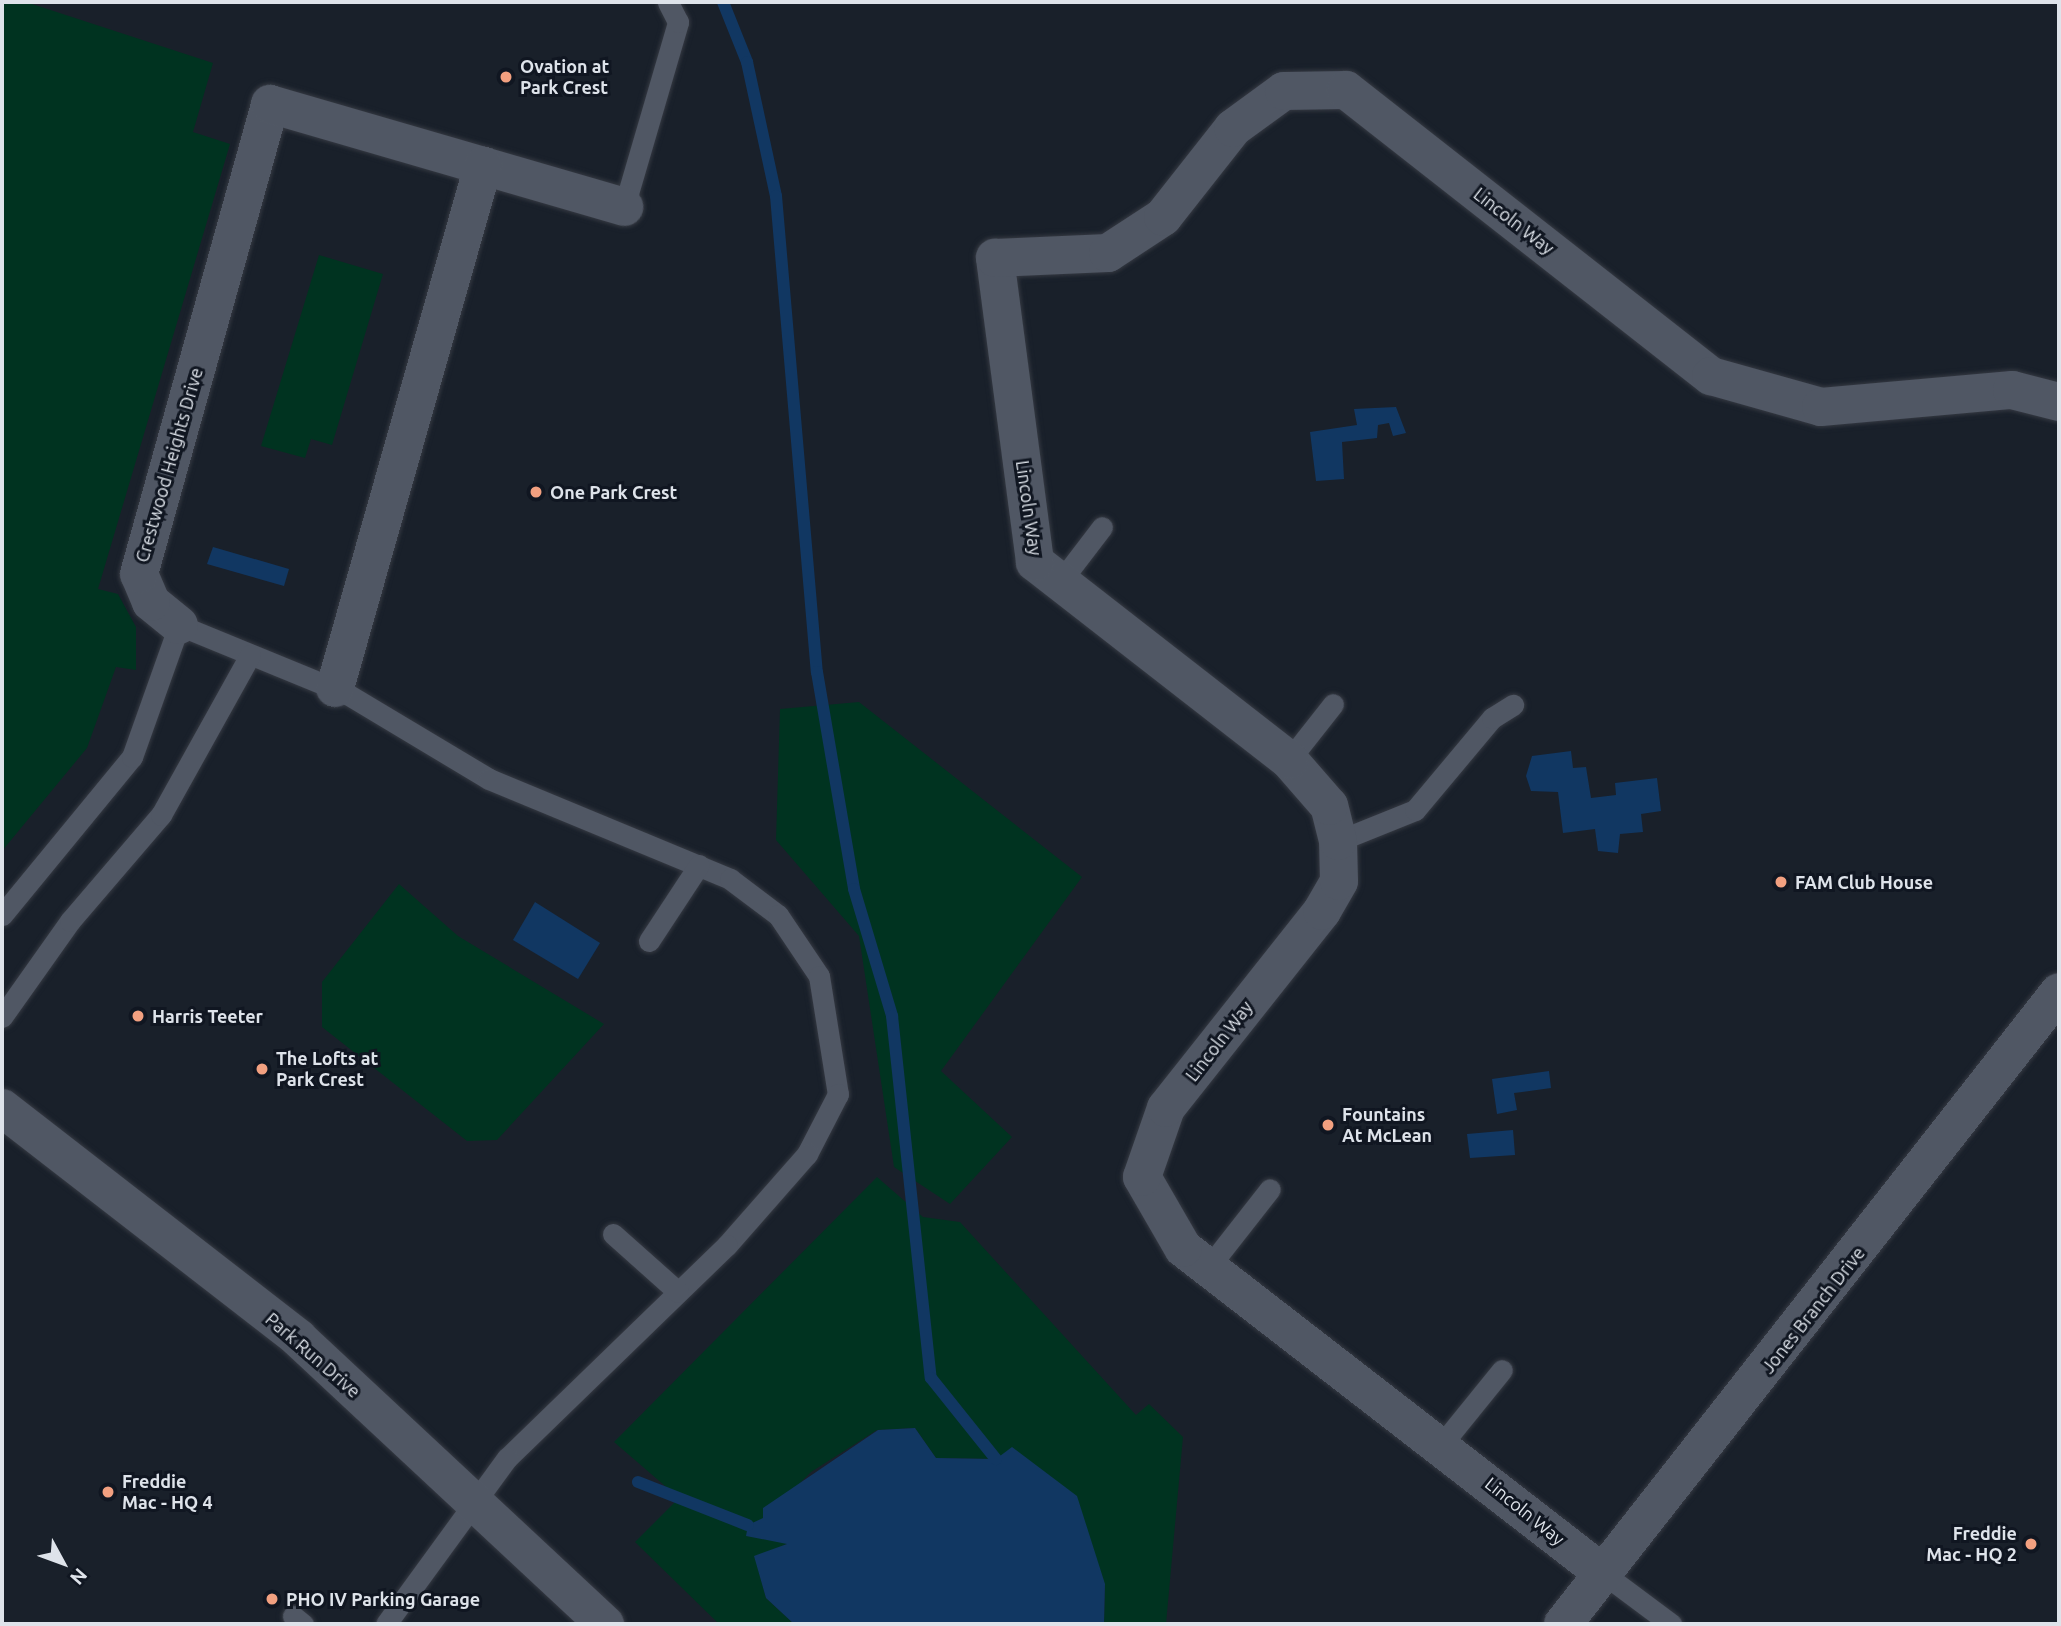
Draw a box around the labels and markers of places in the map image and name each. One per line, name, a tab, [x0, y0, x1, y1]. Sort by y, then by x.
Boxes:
place label: Ovation at Park Crest	[520, 56, 609, 98]
marker: Ovation at Park Crest	[498, 69, 514, 85]
place label: One Park Crest	[550, 481, 677, 503]
marker: One Park Crest	[528, 484, 544, 500]
place label: FAM Club House	[1795, 871, 1933, 893]
marker: FAM Club House	[1773, 874, 1789, 890]
place label: Harris Teeter	[152, 1005, 263, 1027]
marker: Harris Teeter	[130, 1008, 146, 1024]
place label: The Lofts at Park Crest	[276, 1048, 378, 1090]
marker: The Lofts at Park Crest	[254, 1061, 270, 1077]
place label: Fountains At McLean	[1342, 1104, 1432, 1146]
marker: Fountains At McLean	[1320, 1117, 1336, 1133]
place label: Freddie Mac - HQ 4	[122, 1471, 213, 1514]
marker: Freddie Mac - HQ 4	[100, 1484, 116, 1500]
place label: Freddie Mac - HQ 2	[1926, 1523, 2017, 1566]
marker: Freddie Mac - HQ 2	[2023, 1536, 2039, 1552]
place label: PHO IV Parking Garage	[286, 1588, 480, 1610]
marker: PHO IV Parking Garage	[264, 1591, 280, 1607]

